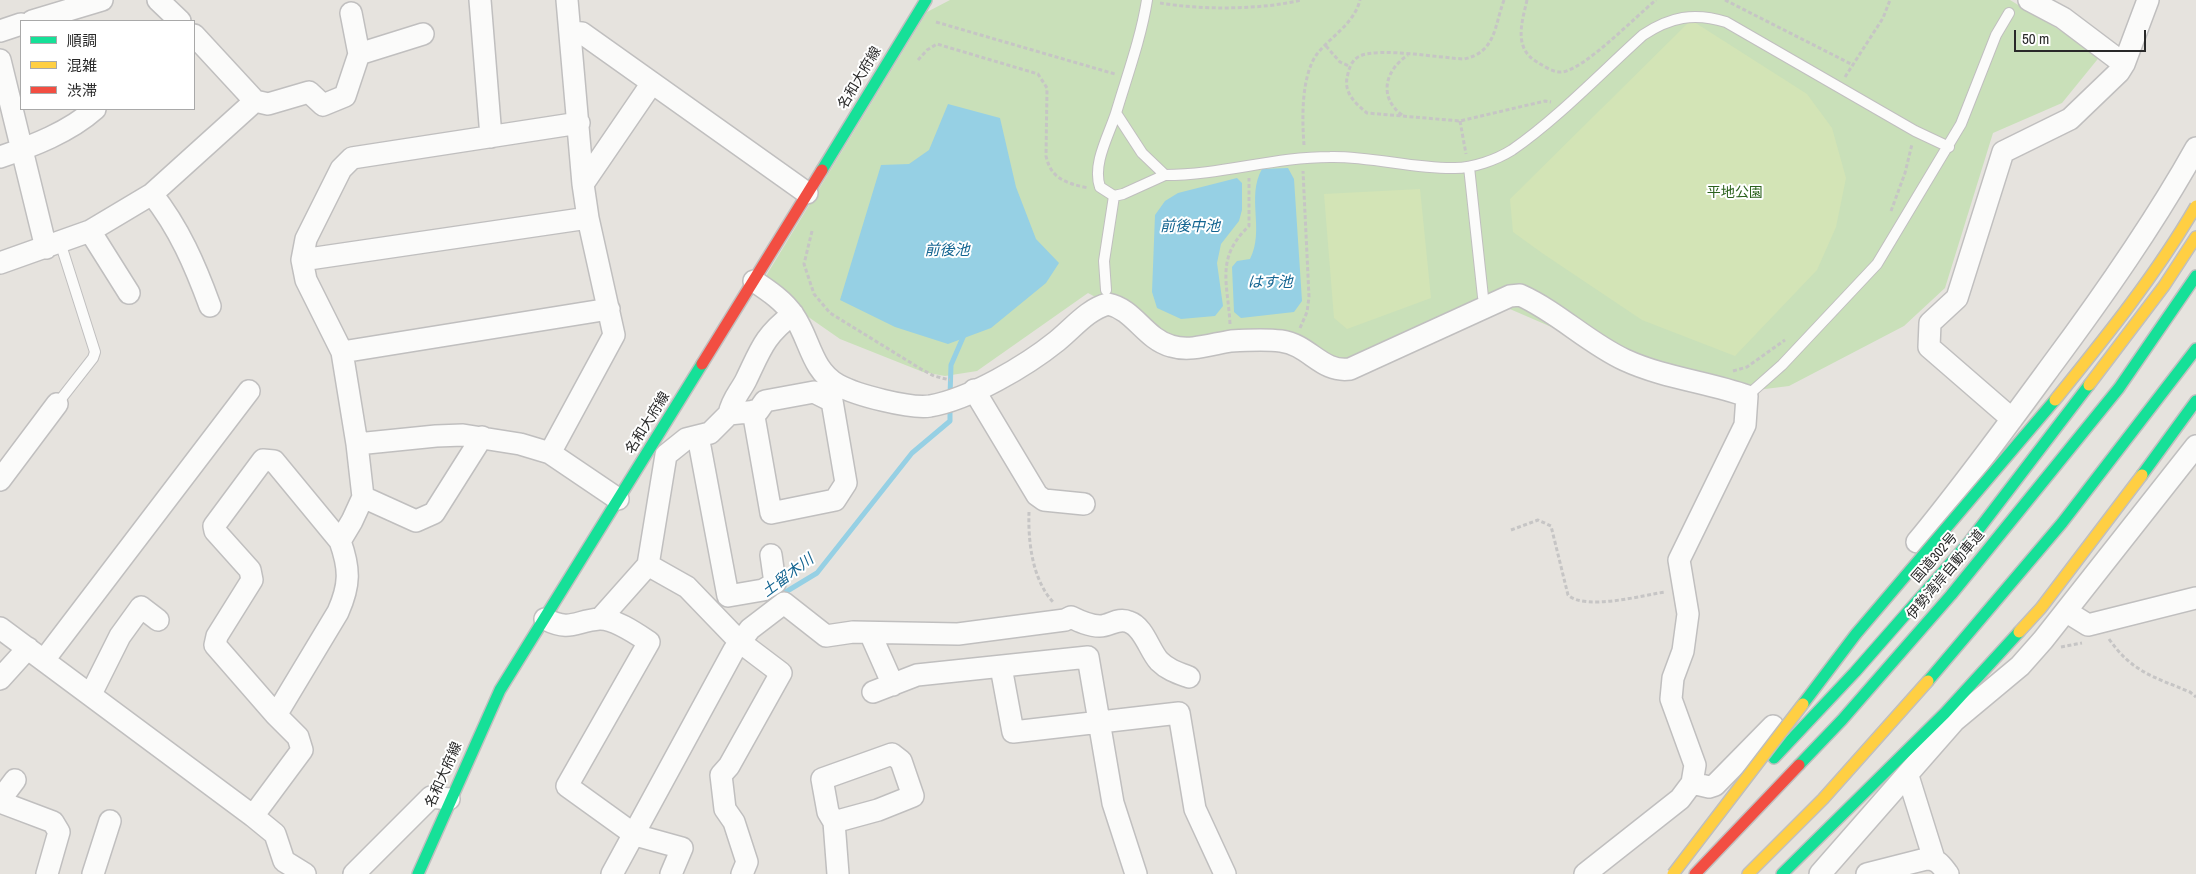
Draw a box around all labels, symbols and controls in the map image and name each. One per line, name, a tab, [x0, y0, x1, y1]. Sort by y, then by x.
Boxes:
legend	[20, 20, 195, 110]
scale bar	[2016, 20, 2148, 52]
text: 50 m	[2022, 28, 2049, 49]
text: 順調	[67, 30, 97, 51]
street label: 名和大府線	[835, 44, 885, 112]
text: 混雑	[67, 55, 97, 76]
text: 渋滞	[67, 80, 97, 101]
park label: 平地公園	[1707, 185, 1763, 201]
water label: 前後中池	[1160, 218, 1220, 236]
water label: 前後池	[925, 242, 969, 260]
water label: はす池	[1248, 274, 1292, 292]
street label: 名和大府線	[622, 389, 674, 457]
street label: 伊勢湾岸自動車道	[1904, 527, 1988, 623]
street label: 国道302号	[1909, 529, 1961, 587]
water label: 土留木川	[759, 551, 817, 601]
street label: 名和大府線	[422, 740, 466, 810]

